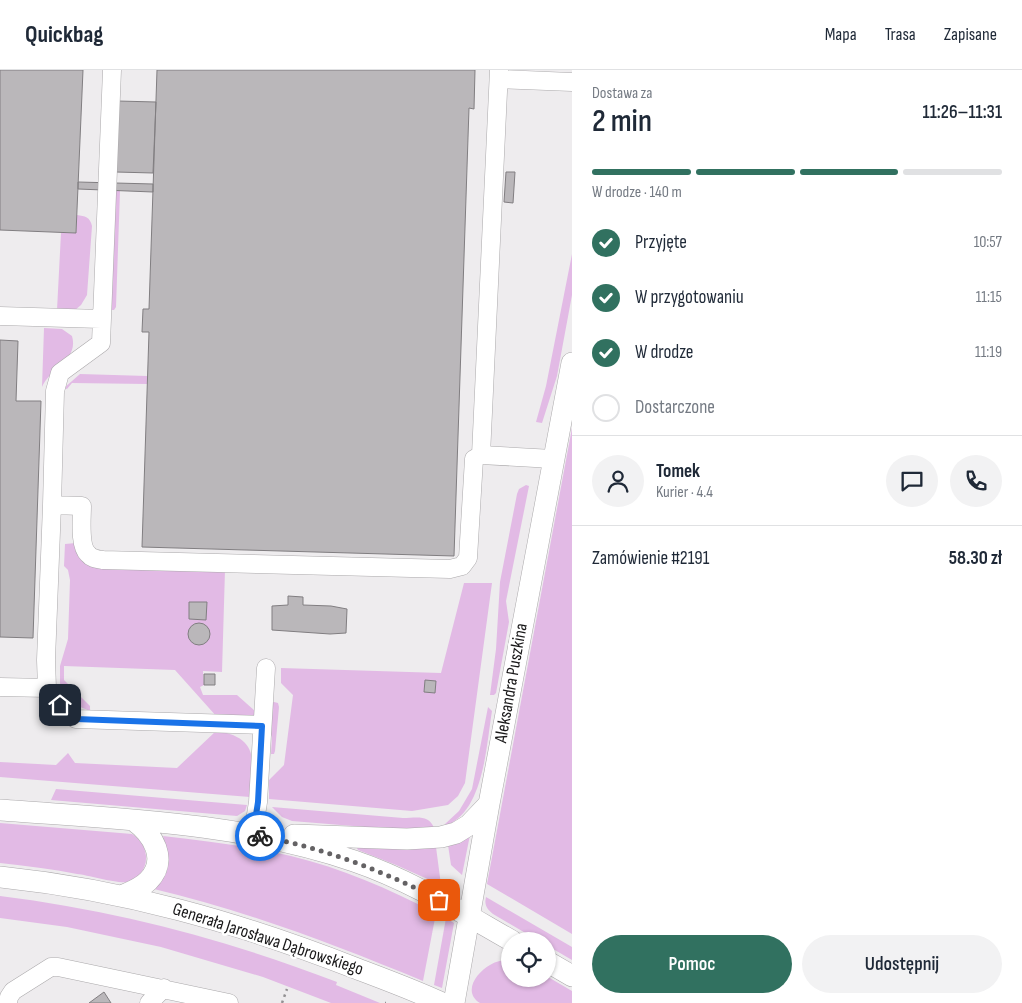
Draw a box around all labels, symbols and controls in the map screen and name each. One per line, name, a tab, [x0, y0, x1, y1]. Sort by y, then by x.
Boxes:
text: Quickbag	[25, 20, 103, 49]
text: Mapa	[825, 24, 857, 45]
text: Trasa	[885, 24, 916, 45]
text: Zapisane	[944, 24, 997, 45]
text: Dostawa za	[592, 84, 653, 103]
text: 11:26–11:31	[923, 101, 1002, 124]
text: 2 min	[592, 102, 652, 141]
text: W drodze · 140 m	[592, 183, 682, 202]
icon: check	[592, 229, 620, 257]
text: Przyjęte	[635, 231, 687, 254]
text: 10:57	[974, 233, 1002, 252]
icon: check	[592, 284, 620, 312]
text: W przygotowaniu	[635, 286, 744, 309]
text: 11:15	[976, 288, 1002, 307]
icon: check	[592, 339, 620, 367]
text: W drodze	[635, 341, 693, 364]
text: 11:19	[975, 343, 1002, 362]
text: Dostarczone	[635, 396, 715, 419]
button: person	[592, 455, 644, 507]
button: chat	[886, 455, 938, 507]
button: phone	[950, 455, 1002, 507]
text: Tomek	[656, 460, 700, 483]
text: Kurier · 4.4	[656, 483, 713, 502]
text: Zamówienie #2191	[592, 547, 709, 570]
text: 58.30 zł	[949, 547, 1002, 570]
street label: Aleksandra Puszkina	[490, 622, 532, 745]
pin	[39, 684, 81, 726]
icon: home	[46, 691, 74, 719]
courier	[235, 811, 285, 861]
icon: bike	[246, 822, 274, 850]
pin	[418, 879, 460, 921]
icon: bag	[425, 886, 453, 914]
street label: Generała Jarosława Dąbrowskiego	[170, 898, 366, 980]
map controls	[501, 932, 556, 987]
button: locate	[501, 932, 556, 987]
button: Pomoc	[592, 935, 792, 993]
button: Udostępnij	[802, 935, 1002, 993]

